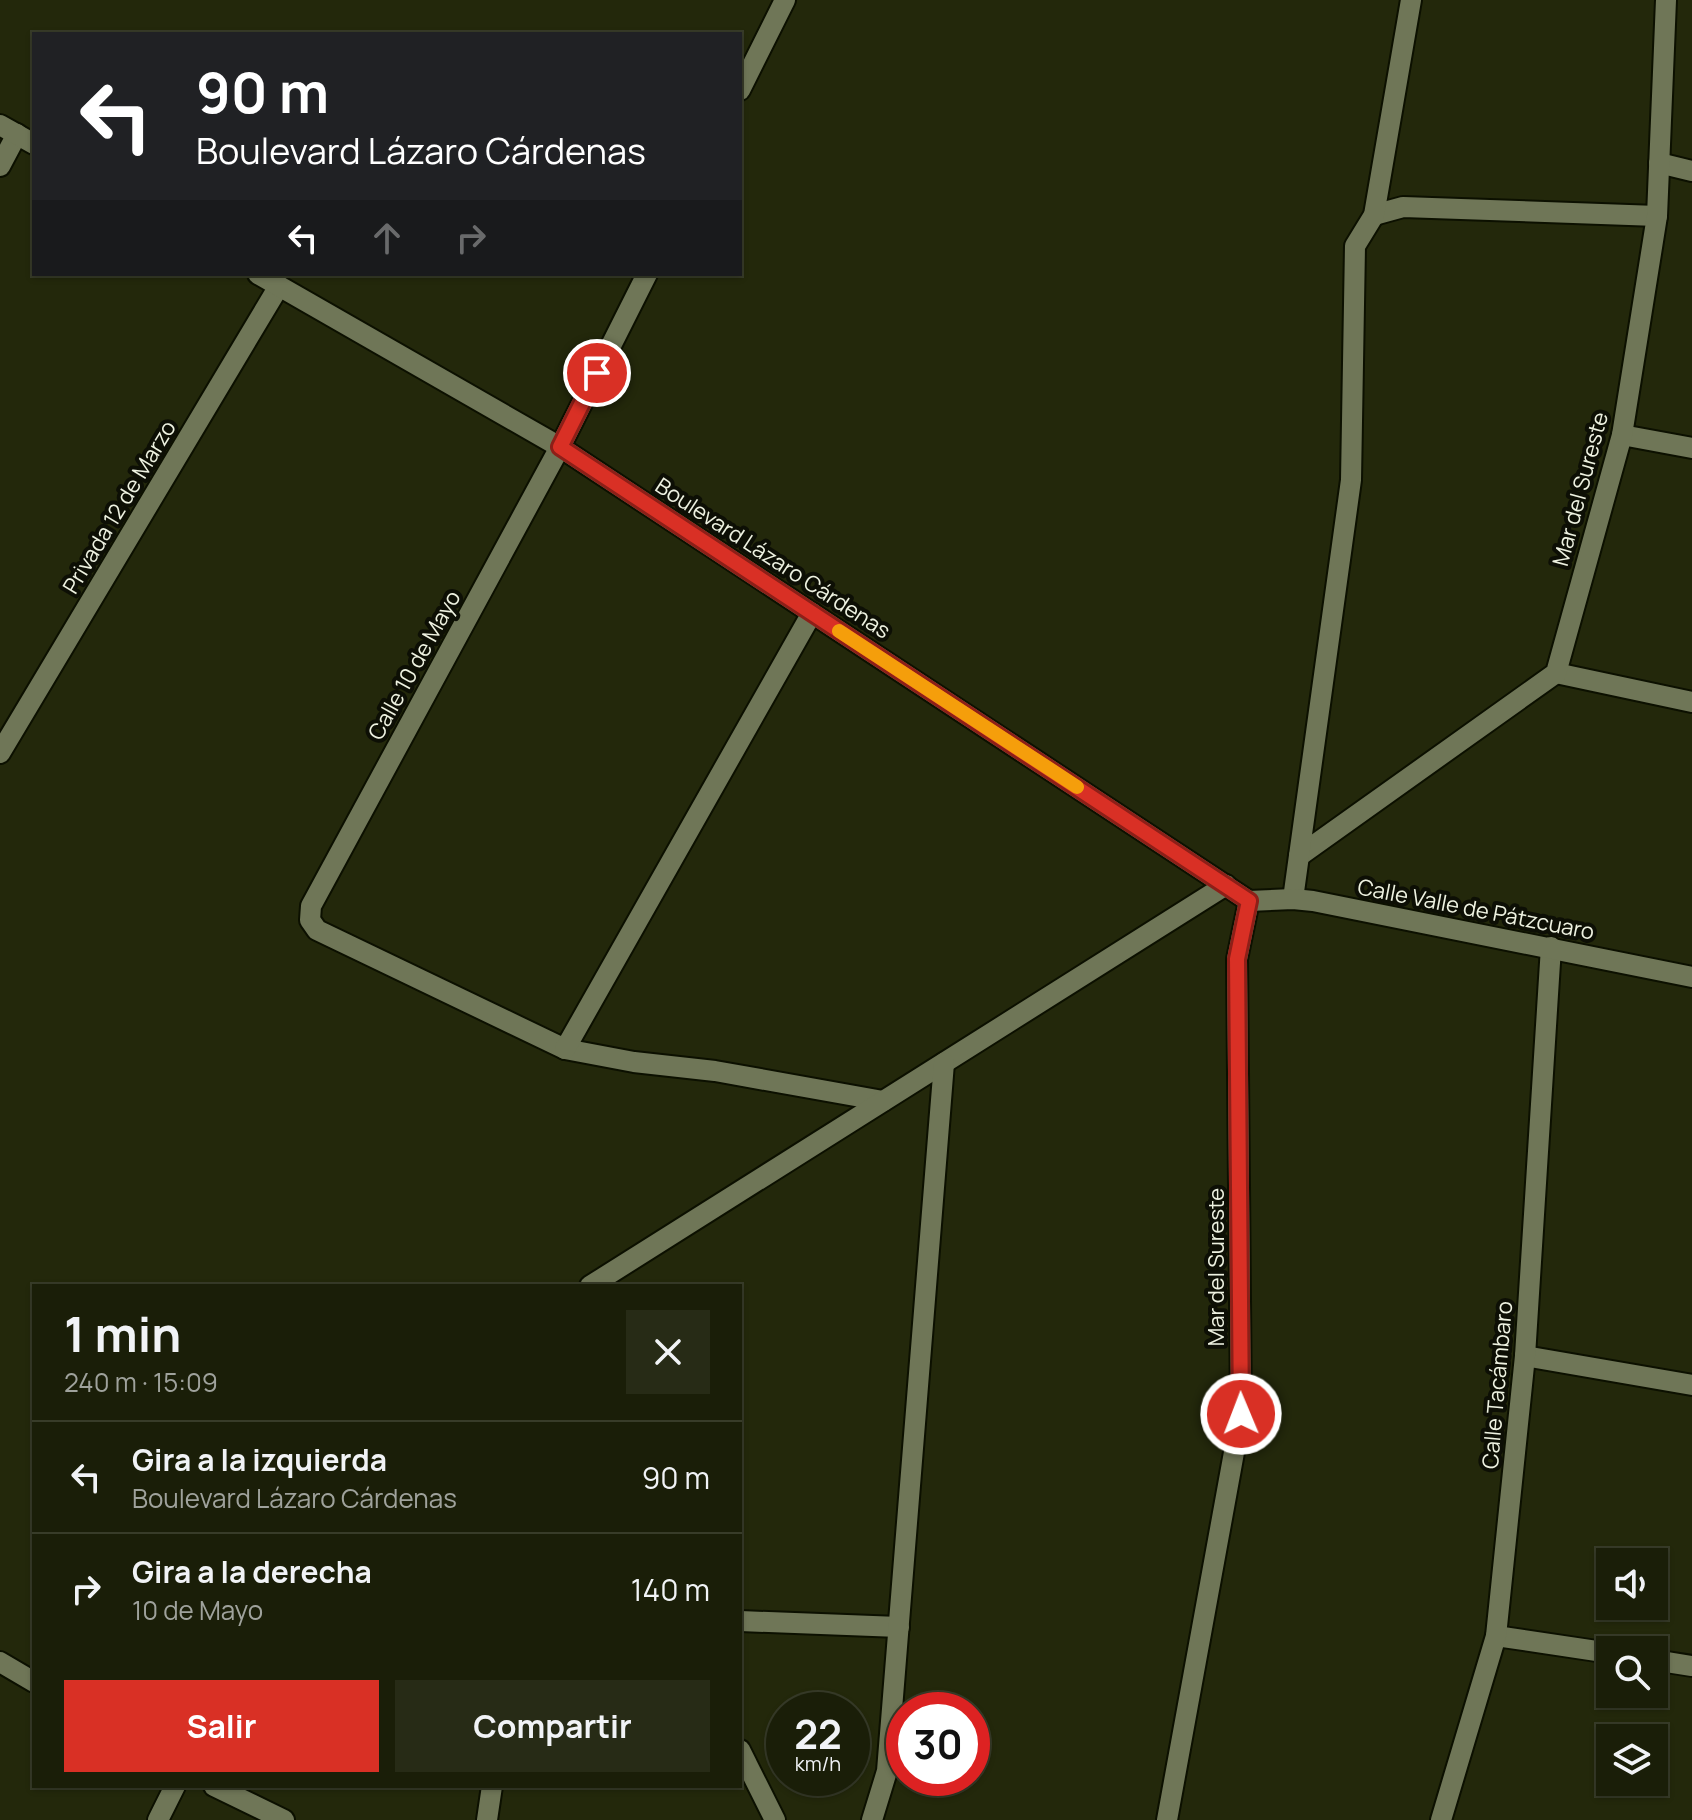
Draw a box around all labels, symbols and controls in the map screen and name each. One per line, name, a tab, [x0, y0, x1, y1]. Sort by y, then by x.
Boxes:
text: 90 m	[196, 53, 329, 130]
icon: left	[64, 64, 168, 168]
text: Boulevard Lázaro Cárdenas	[196, 126, 646, 175]
icon: left	[281, 216, 325, 260]
icon: ahead	[365, 216, 409, 260]
icon: right	[449, 216, 493, 260]
pin	[563, 339, 631, 407]
icon: arrive	[575, 351, 619, 395]
street label: Mar del Sureste	[1545, 408, 1615, 569]
street label: Privada 12 de Marzo	[55, 415, 183, 599]
street label: Boulevard Lázaro Cárdenas	[650, 471, 896, 645]
street label: Calle 10 de Mayo	[361, 585, 467, 745]
street label: Calle Valle de Pátzcuaro	[1355, 871, 1597, 947]
street label: Mar del Sureste	[1201, 1188, 1231, 1346]
street label: Calle Tacámbaro	[1475, 1300, 1519, 1470]
text: 1 min	[64, 1301, 181, 1366]
button: close	[626, 1310, 710, 1394]
text: 240 m · 15:09	[64, 1364, 218, 1400]
position arrow	[1199, 1372, 1283, 1456]
text: Gira a la izquierda	[132, 1439, 387, 1480]
icon: left	[64, 1455, 108, 1499]
text: 90 m	[642, 1457, 710, 1498]
text: Boulevard Lázaro Cárdenas	[132, 1480, 457, 1516]
map controls	[1596, 1548, 1668, 1796]
button: sound	[1596, 1548, 1668, 1620]
text: Gira a la derecha	[132, 1551, 372, 1592]
icon: right	[64, 1567, 108, 1611]
text: 140 m	[631, 1569, 710, 1610]
text: 10 de Mayo	[132, 1592, 263, 1628]
button: search	[1596, 1636, 1668, 1708]
button: Salir	[64, 1680, 379, 1772]
button: Compartir	[395, 1680, 710, 1772]
speed limit sign: 30	[886, 1692, 990, 1796]
text: 22	[794, 1706, 842, 1761]
button: layers	[1596, 1724, 1668, 1796]
text: km/h	[795, 1750, 841, 1777]

